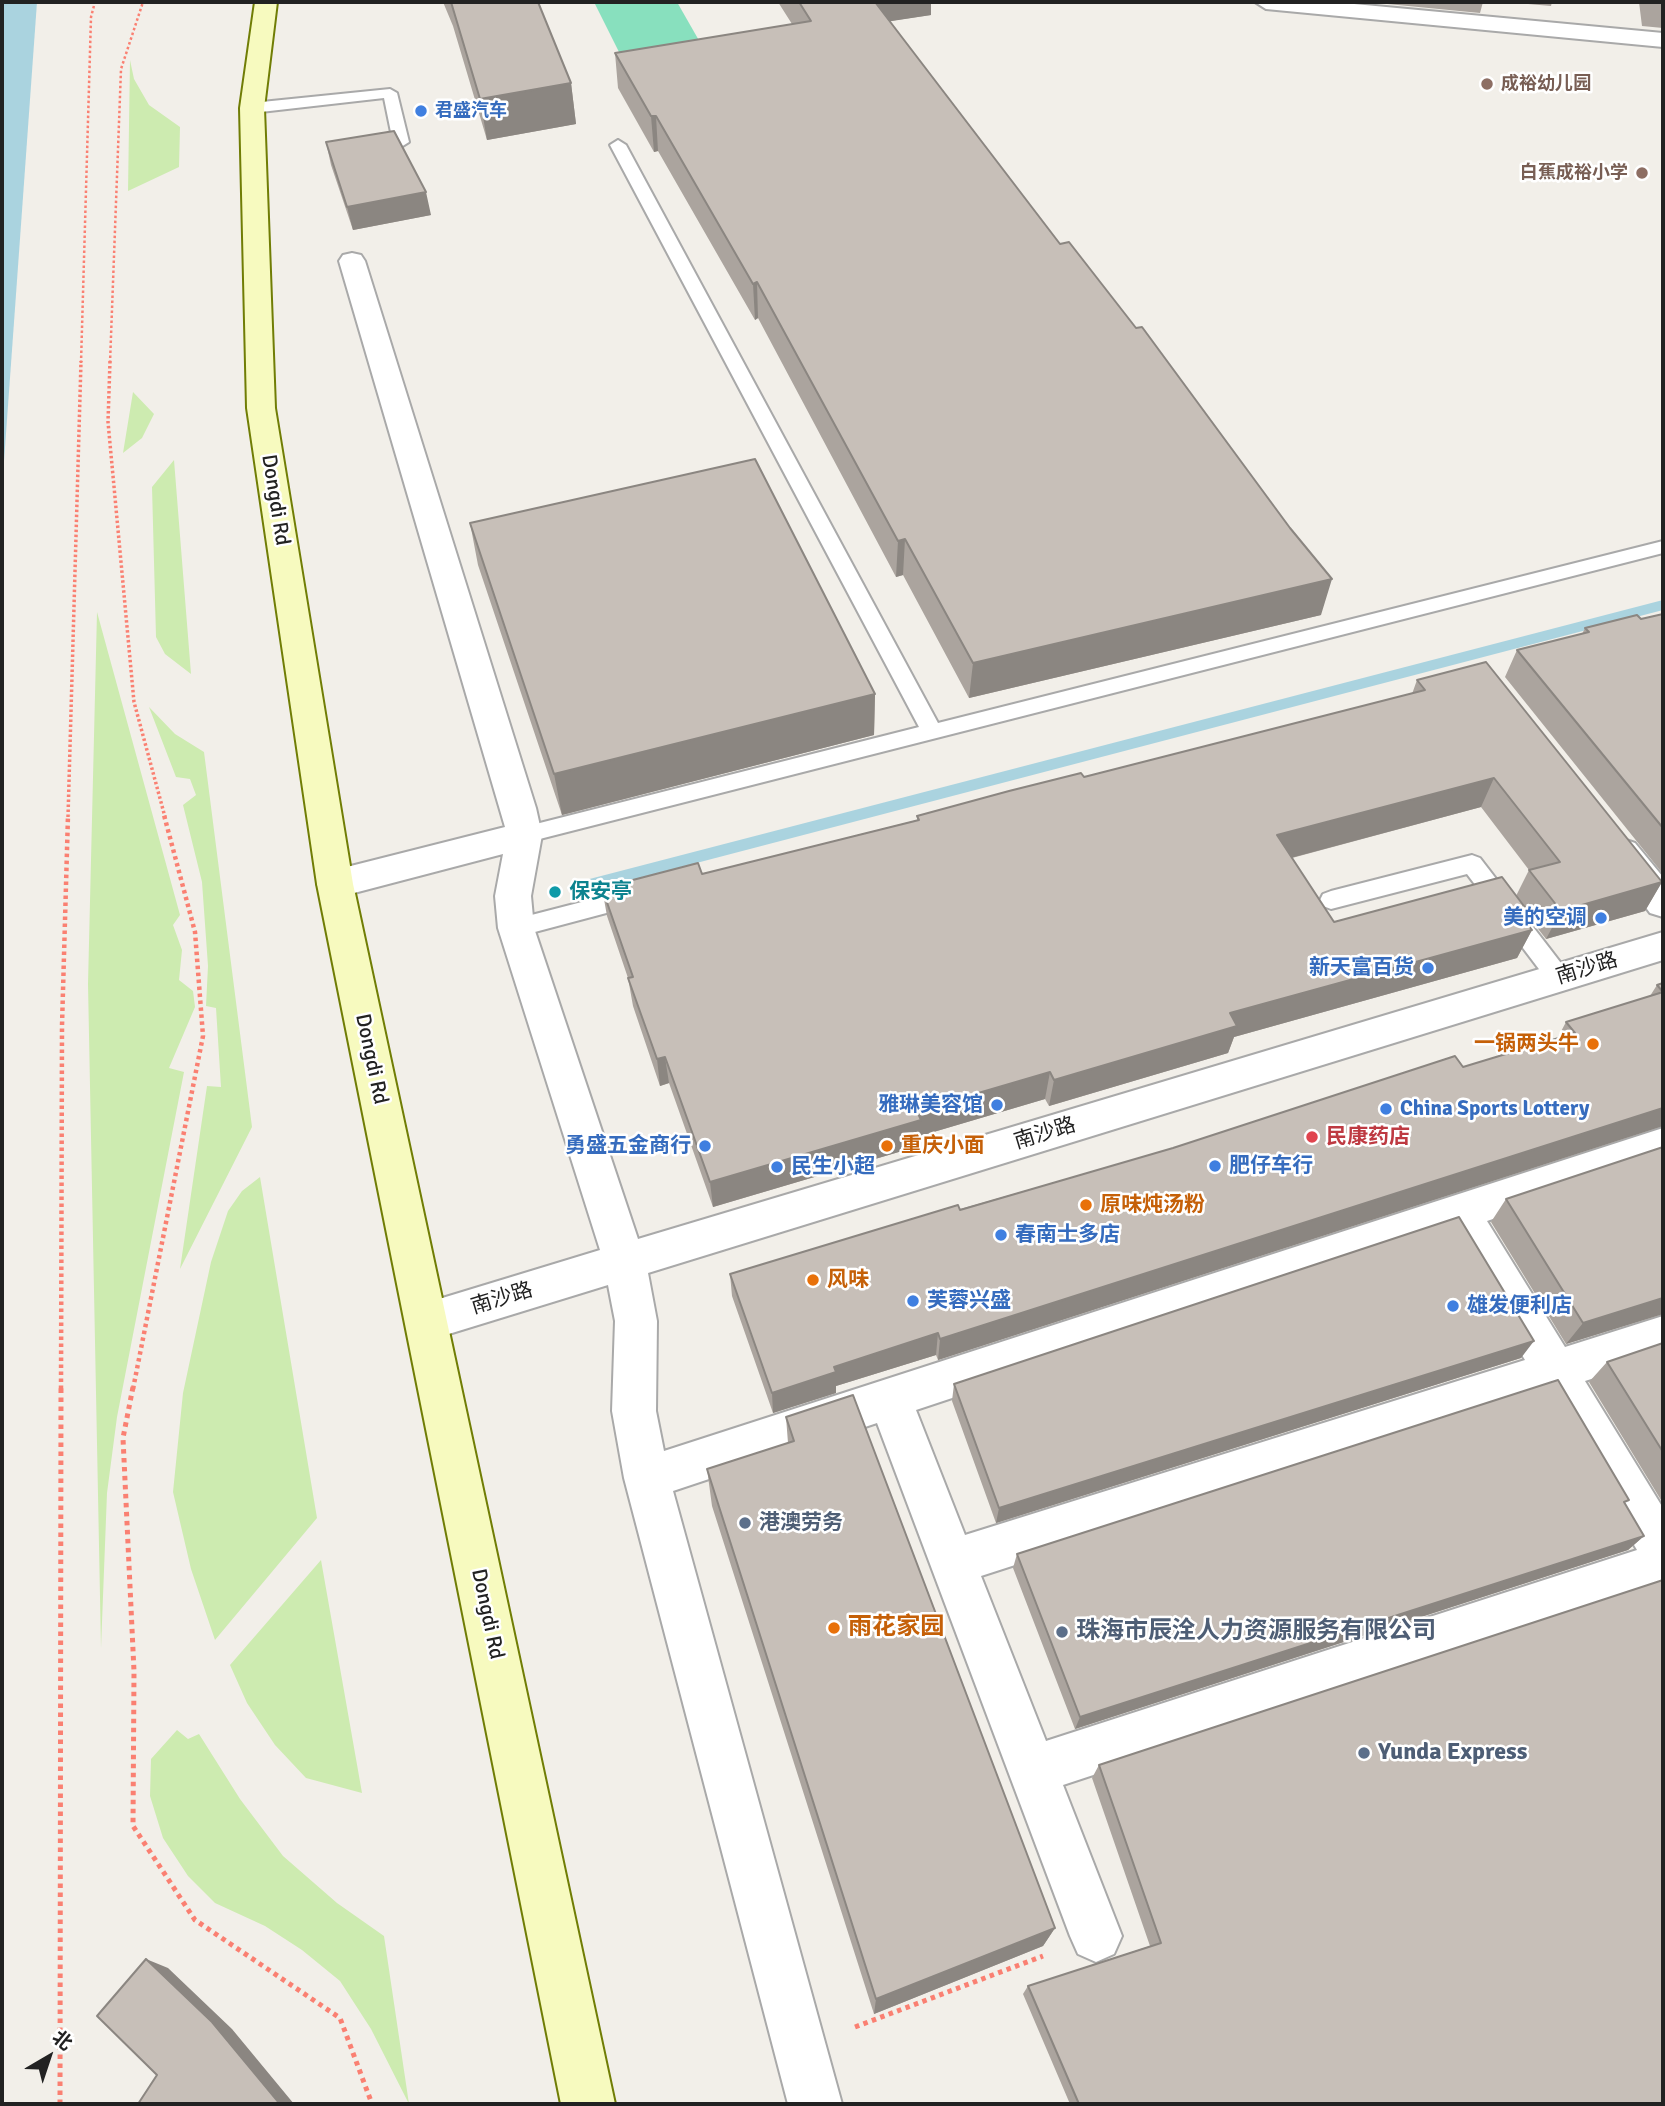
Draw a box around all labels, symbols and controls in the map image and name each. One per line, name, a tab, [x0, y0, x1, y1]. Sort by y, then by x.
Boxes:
place label: 成裕幼儿园	[1501, 73, 1591, 95]
marker: 成裕幼儿园	[1479, 76, 1495, 92]
place label: 君盛汽车	[435, 100, 507, 122]
marker: 君盛汽车	[413, 103, 429, 119]
place label: 白蕉成裕小学	[1520, 162, 1628, 184]
marker: 白蕉成裕小学	[1634, 165, 1650, 181]
street label: Dongdi Rd	[255, 453, 295, 547]
place label: 保安亭	[569, 879, 632, 905]
marker: 保安亭	[547, 884, 563, 900]
place label: 美的空调	[1503, 905, 1587, 931]
marker: 美的空调	[1593, 910, 1609, 926]
street label: 南沙路	[1553, 948, 1621, 990]
place label: 新天富百货	[1309, 955, 1414, 981]
marker: 新天富百货	[1420, 960, 1436, 976]
street label: Dongdi Rd	[349, 1011, 393, 1107]
place label: 一锅两头牛	[1474, 1031, 1579, 1057]
marker: 一锅两头牛	[1585, 1036, 1601, 1052]
place label: 雅琳美容馆	[878, 1092, 983, 1118]
place label: China Sports Lottery	[1400, 1096, 1589, 1122]
marker: 雅琳美容馆	[989, 1097, 1005, 1113]
marker: China Sports Lottery	[1378, 1101, 1394, 1117]
street label: 南沙路	[1011, 1113, 1079, 1155]
place label: 民康药店	[1326, 1124, 1410, 1150]
marker: 民康药店	[1304, 1129, 1320, 1145]
place label: 勇盛五金商行	[565, 1133, 691, 1159]
place label: 重庆小面	[901, 1133, 985, 1159]
marker: 勇盛五金商行	[697, 1138, 713, 1154]
marker: 重庆小面	[879, 1138, 895, 1154]
place label: 肥仔车行	[1229, 1153, 1313, 1179]
place label: 民生小超	[791, 1154, 875, 1180]
marker: 肥仔车行	[1207, 1158, 1223, 1174]
marker: 民生小超	[769, 1159, 785, 1175]
place label: 原味炖汤粉	[1100, 1192, 1205, 1218]
marker: 原味炖汤粉	[1078, 1197, 1094, 1213]
place label: 春南士多店	[1015, 1222, 1120, 1248]
marker: 春南士多店	[993, 1227, 1009, 1243]
place label: 风味	[827, 1267, 869, 1293]
marker: 风味	[805, 1272, 821, 1288]
street label: 南沙路	[468, 1278, 536, 1320]
place label: 芙蓉兴盛	[927, 1288, 1011, 1314]
marker: 芙蓉兴盛	[905, 1293, 921, 1309]
place label: 雄发便利店	[1467, 1293, 1572, 1319]
marker: 雄发便利店	[1445, 1298, 1461, 1314]
place label: 港澳劳务	[759, 1510, 843, 1536]
marker: 港澳劳务	[737, 1515, 753, 1531]
street label: Dongdi Rd	[465, 1566, 509, 1662]
place label: 雨花家园	[848, 1614, 944, 1642]
place label: 珠海市辰洤人力资源服务有限公司	[1076, 1618, 1436, 1646]
marker: 雨花家园	[826, 1620, 842, 1636]
marker: 珠海市辰洤人力资源服务有限公司	[1054, 1624, 1070, 1640]
place label: Yunda Express	[1378, 1739, 1527, 1767]
marker: Yunda Express	[1356, 1745, 1372, 1761]
north arrow	[14, 2022, 84, 2092]
text: 北	[47, 2025, 77, 2056]

